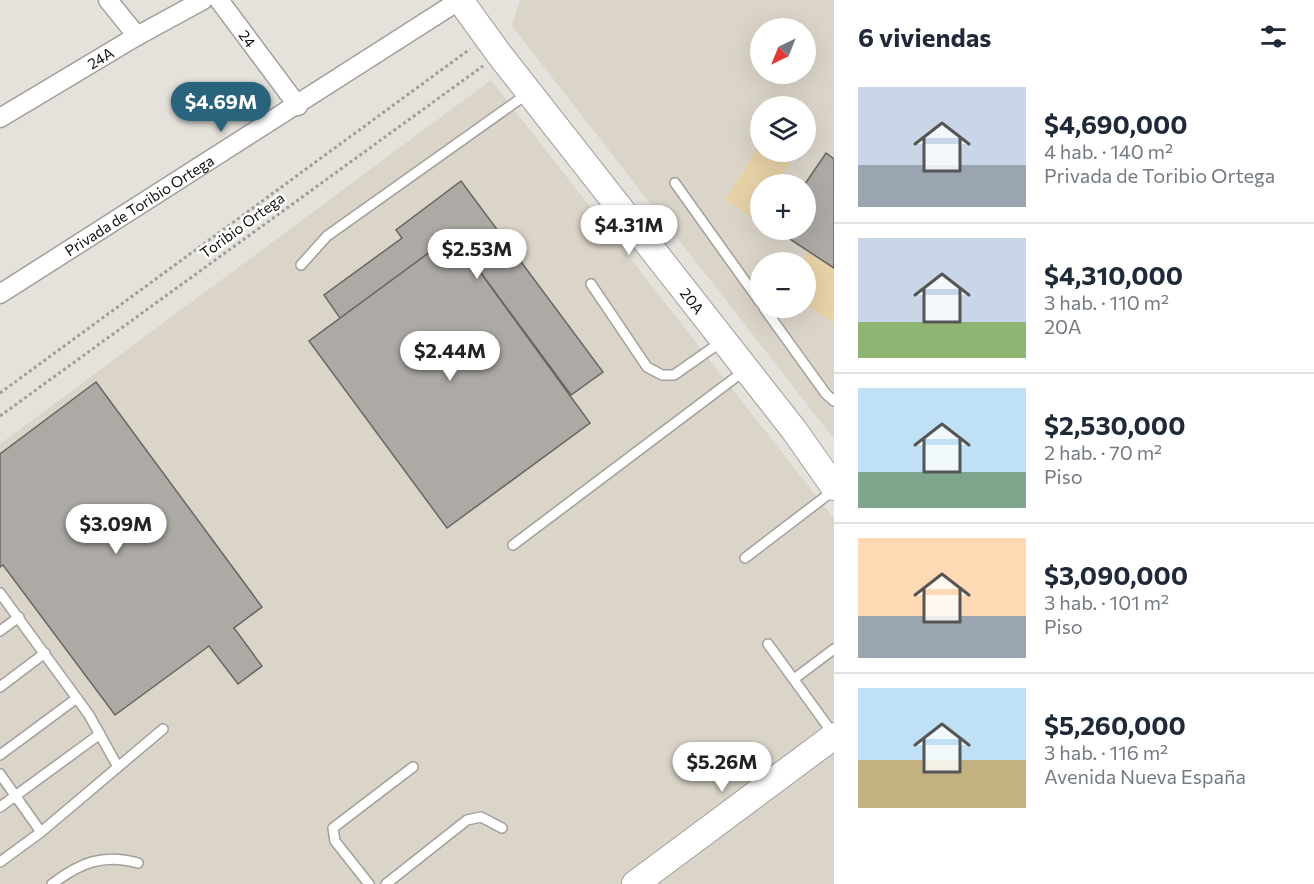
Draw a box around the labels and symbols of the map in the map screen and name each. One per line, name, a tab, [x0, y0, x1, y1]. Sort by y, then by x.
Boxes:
north arrow	[750, 18, 816, 84]
street label: 24	[235, 26, 260, 51]
street label: 24A	[84, 43, 117, 73]
pin: $4.69M	[172, 82, 270, 133]
street label: Privada de Toribio Ortega	[61, 151, 217, 259]
street label: Toribio Ortega	[196, 188, 288, 262]
pin: $4.31M	[580, 205, 678, 256]
pin: $2.53M	[428, 229, 526, 280]
street label: 20A	[677, 284, 708, 317]
pin: $2.44M	[401, 331, 499, 382]
pin: $3.09M	[67, 504, 165, 555]
pin: $5.26M	[673, 742, 771, 793]

